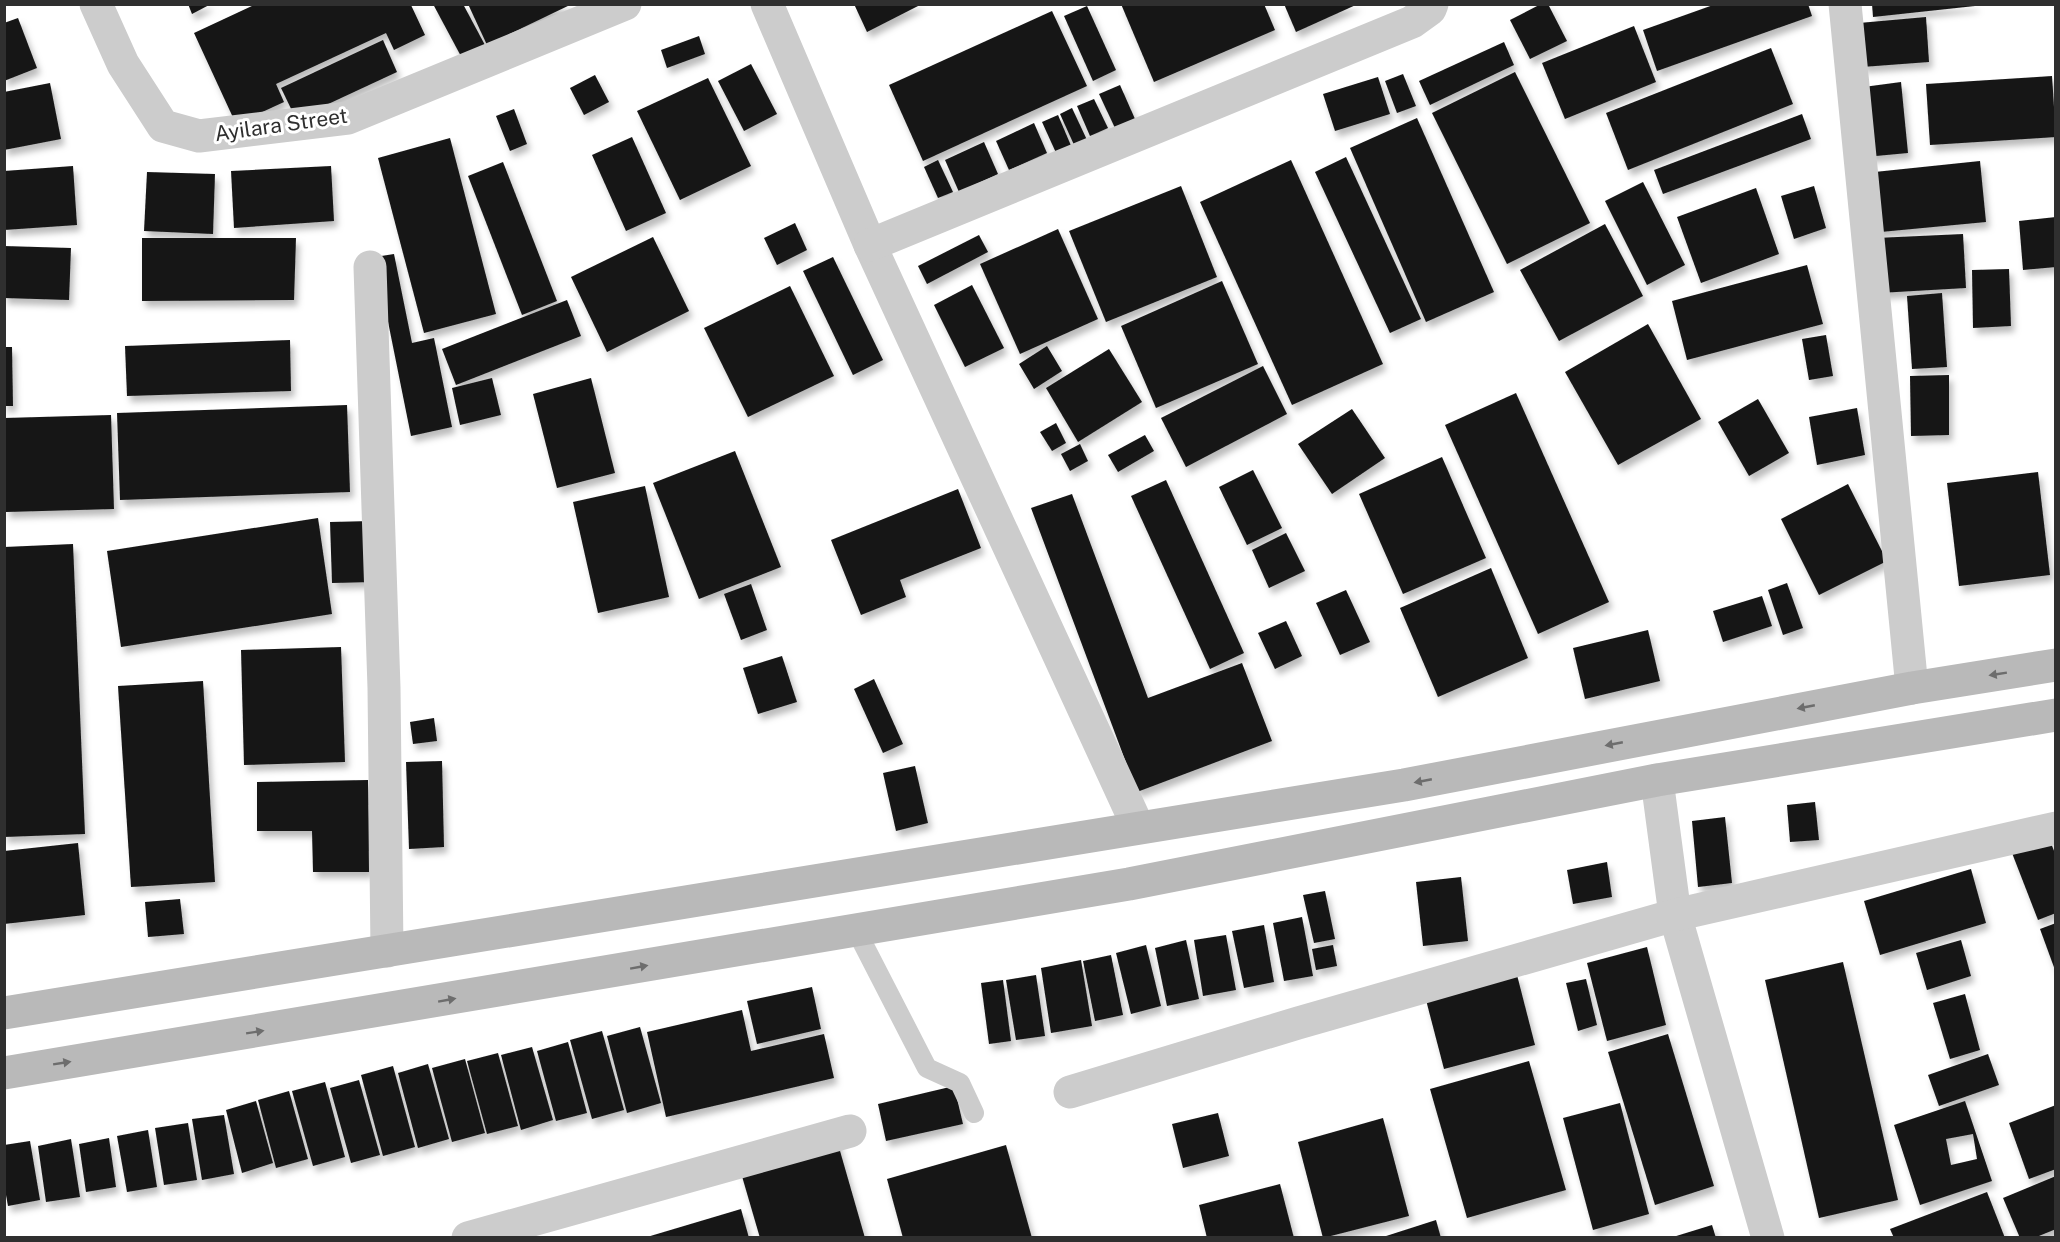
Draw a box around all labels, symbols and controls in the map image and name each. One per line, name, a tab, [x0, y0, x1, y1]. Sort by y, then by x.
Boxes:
street label: Ayilara Street	[213, 103, 349, 146]
one-way arrow	[1988, 670, 2007, 679]
one-way arrow	[1796, 703, 1815, 712]
one-way arrow	[1604, 740, 1623, 749]
one-way arrow	[1413, 777, 1432, 786]
one-way arrow	[630, 962, 649, 971]
one-way arrow	[438, 995, 457, 1004]
one-way arrow	[245, 1027, 264, 1036]
one-way arrow	[53, 1059, 72, 1068]

